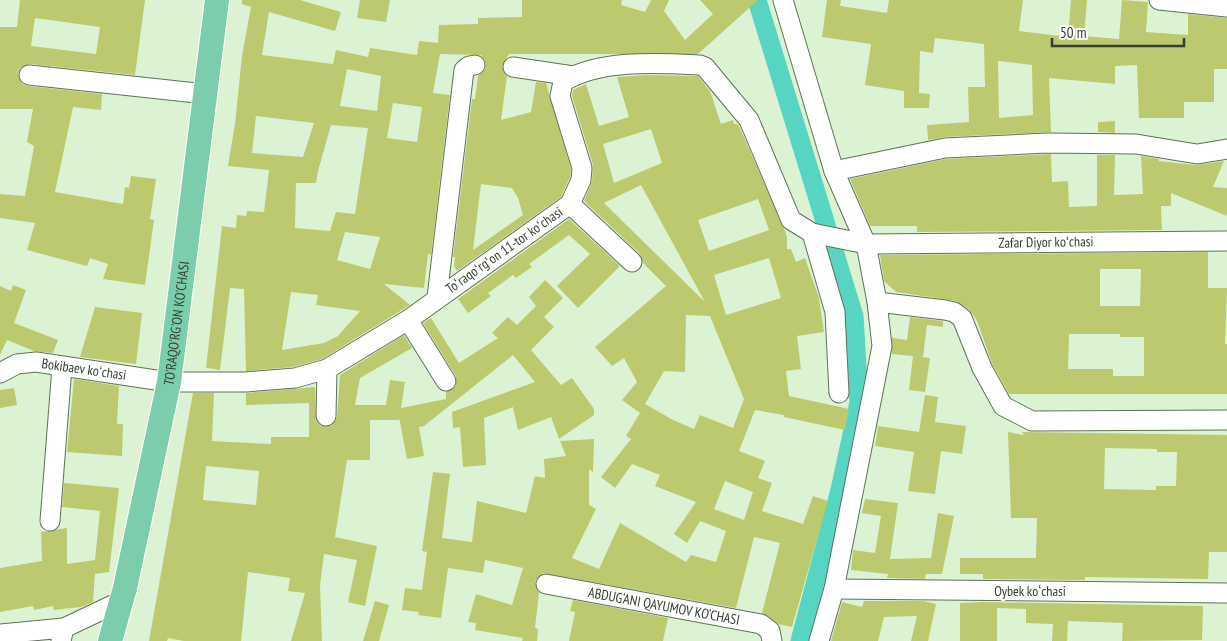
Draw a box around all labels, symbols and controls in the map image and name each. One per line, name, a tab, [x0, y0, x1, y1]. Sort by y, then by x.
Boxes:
scale bar	[1052, 15, 1184, 47]
text: 50 m	[1060, 23, 1086, 42]
street label: Toʻraqoʻrgʻon 11-tor koʻchasi	[442, 203, 566, 297]
street label: Zafar Diyor koʻchasi	[998, 232, 1094, 252]
street label: TO'RAQO'RG'ON KO'CHASI	[160, 260, 193, 387]
street label: Bokibaev koʻchasi	[41, 354, 127, 384]
street label: Oybek koʻchasi	[994, 582, 1066, 600]
street label: ABDUG‘ANI QAYUMOV KO‘CHASI	[587, 583, 741, 629]

